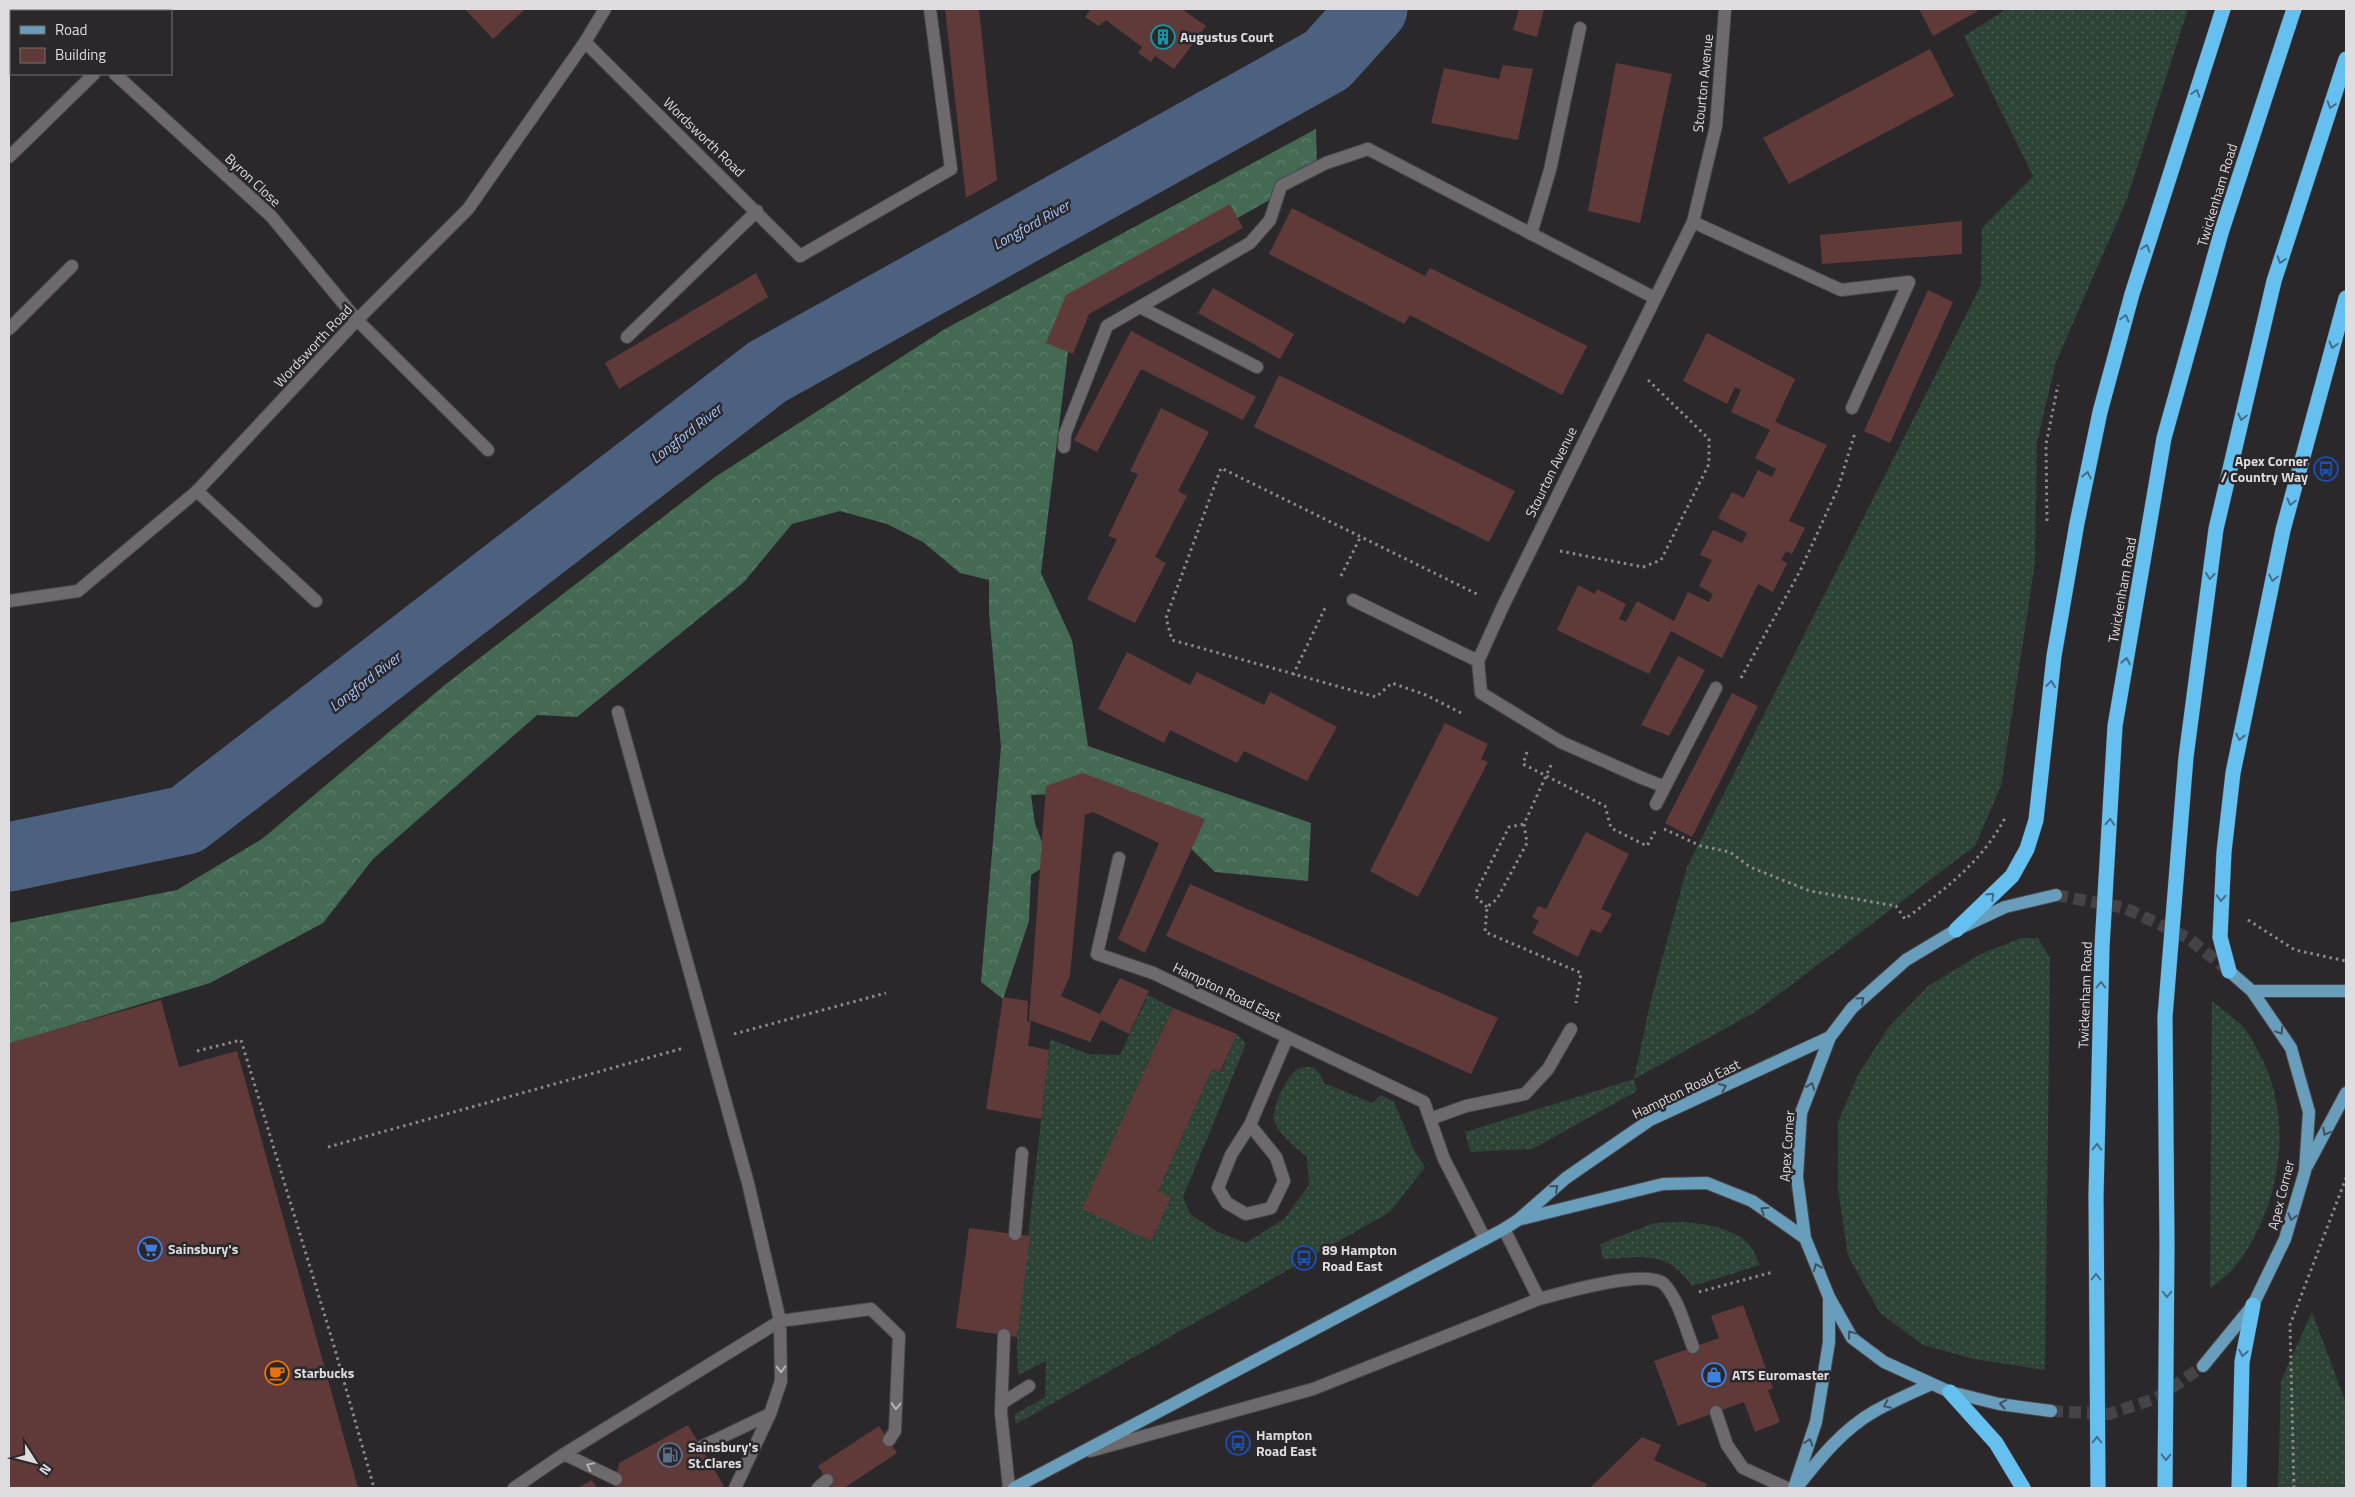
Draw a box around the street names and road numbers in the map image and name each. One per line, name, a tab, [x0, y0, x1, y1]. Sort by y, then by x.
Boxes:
street label: Stourton Avenue	[1687, 33, 1718, 133]
street label: Wordsworth Road	[659, 92, 750, 181]
street label: Twickenham Road	[2191, 141, 2242, 249]
street label: Byron Close	[221, 148, 286, 211]
street label: Wordsworth Road	[269, 299, 357, 392]
street label: Stourton Avenue	[1519, 423, 1582, 521]
street label: Twickenham Road	[2102, 535, 2141, 644]
street label: Twickenham Road	[2072, 941, 2097, 1049]
street label: Hampton Road East	[1170, 956, 1285, 1027]
street label: Hampton Road East	[1628, 1053, 1743, 1124]
street label: Apex Corner	[1774, 1110, 1799, 1182]
street label: Apex Corner	[2262, 1158, 2299, 1232]

